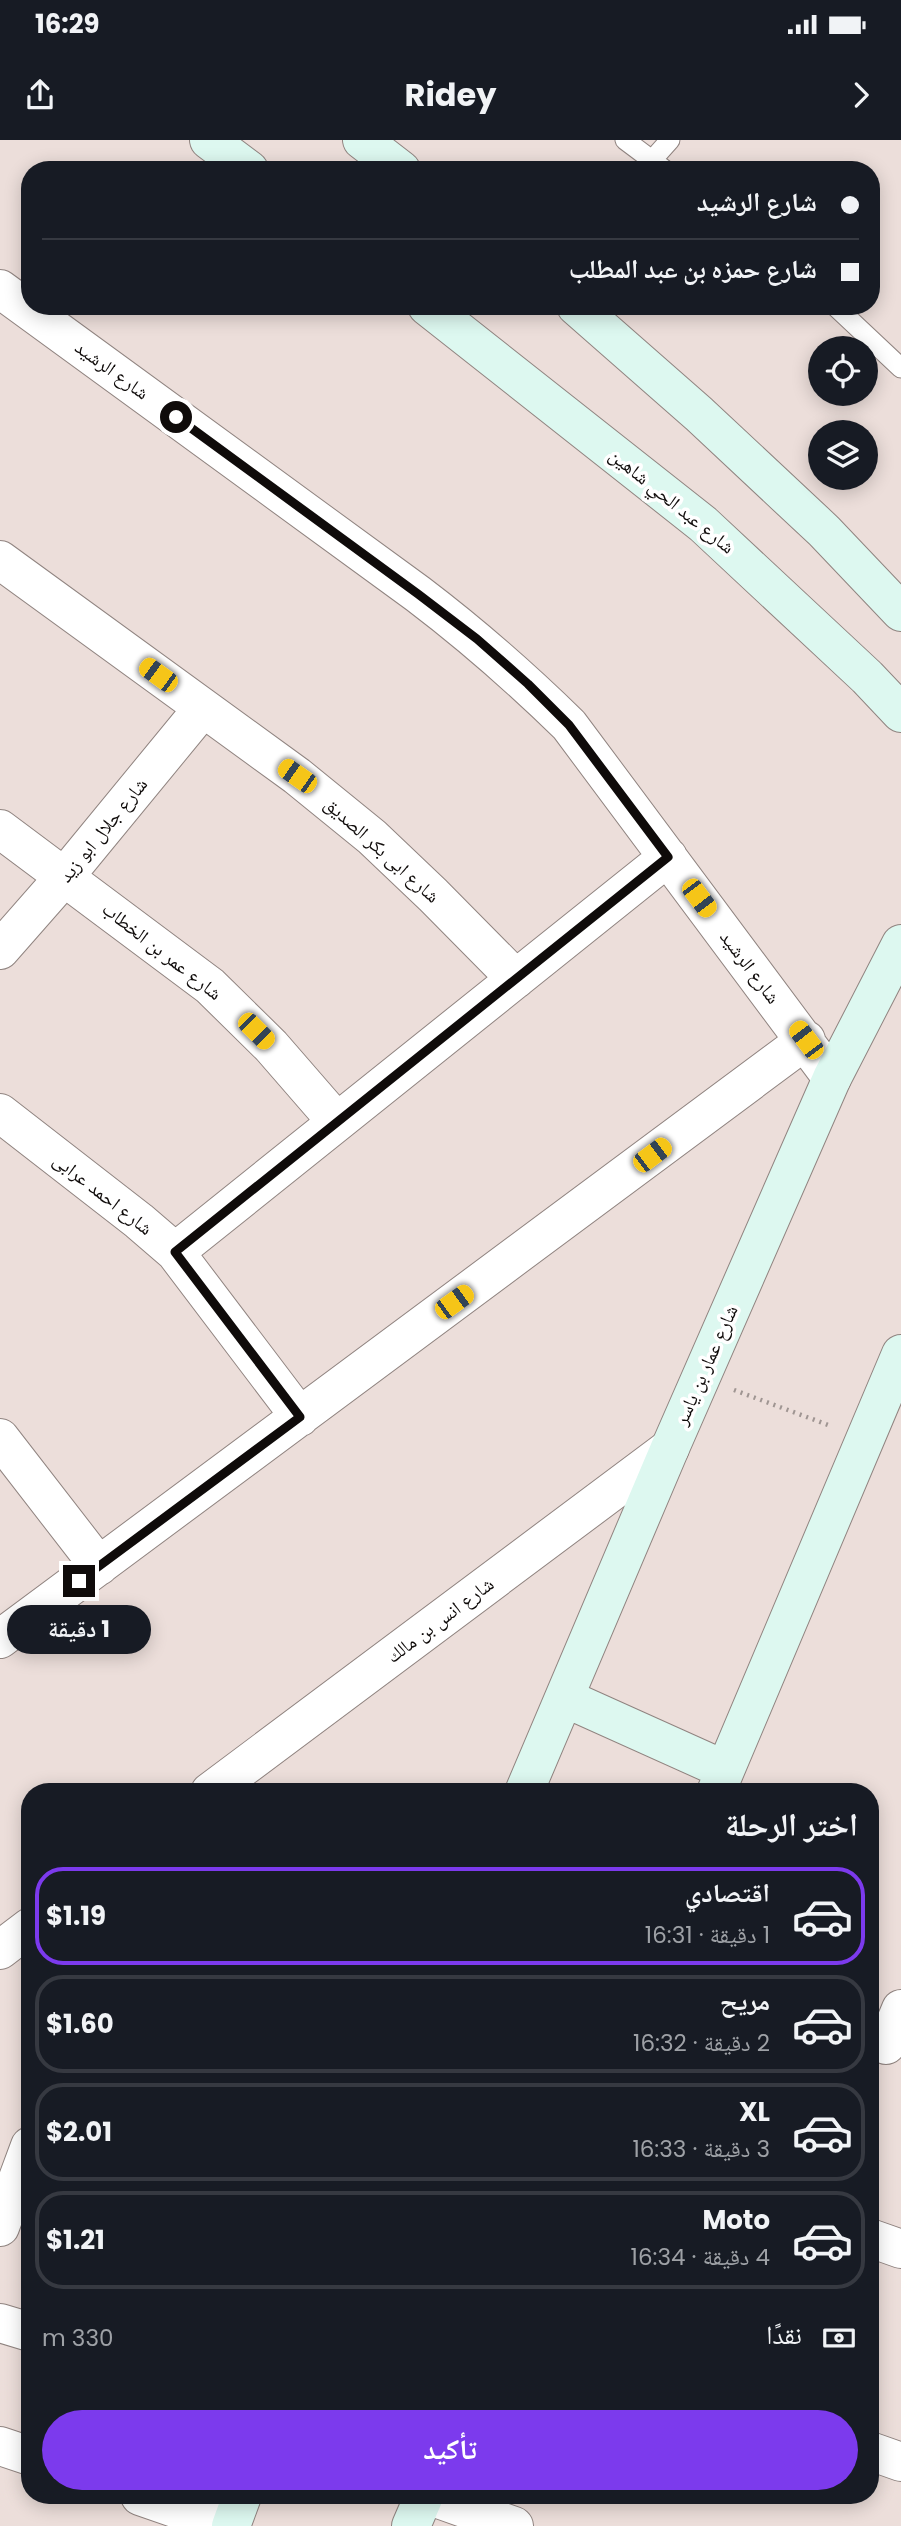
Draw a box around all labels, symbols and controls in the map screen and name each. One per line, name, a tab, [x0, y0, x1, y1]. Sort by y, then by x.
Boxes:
text: 16:29	[35, 6, 100, 42]
text: Ridey	[405, 72, 496, 117]
icon: share	[21, 76, 59, 114]
icon: forward	[842, 76, 880, 114]
text: شارع الرشيد	[697, 184, 817, 220]
text: شارع حمزه بن عبد المطلب	[569, 251, 817, 287]
street label: شارع الرشيد	[69, 334, 155, 406]
map controls	[808, 336, 878, 490]
button: locate	[808, 336, 878, 406]
route start	[160, 401, 192, 433]
button: layers	[808, 420, 878, 490]
street label: شارع عبد الحي شاهين	[602, 442, 741, 562]
car	[135, 654, 182, 696]
car	[274, 755, 321, 797]
street label: شارع جلال ابو زيد	[52, 772, 154, 888]
street label: شارع ابى بكر الصديق	[318, 791, 446, 909]
car	[678, 875, 721, 921]
street label: شارع عمر بن الخطاب	[96, 896, 228, 1006]
street label: شارع الرشيد	[713, 925, 787, 1009]
car	[234, 1009, 279, 1053]
car	[785, 1017, 828, 1063]
car	[629, 1134, 676, 1176]
street label: شارع احمد عرابى	[47, 1146, 159, 1242]
car	[431, 1281, 478, 1323]
street label: شارع عمار بن ياسر	[667, 1301, 745, 1430]
route end	[63, 1565, 95, 1597]
street label: شارع انس بن مالك	[381, 1571, 499, 1669]
callout: 1 دقيقة	[7, 1606, 151, 1654]
text: 1 دقيقة	[48, 1613, 110, 1645]
text: اختر الرحلة	[725, 1802, 858, 1847]
text: اقتصادي	[685, 1875, 770, 1911]
icon: car	[791, 1885, 854, 1948]
text: $1.19	[46, 1898, 106, 1934]
text: 1 دقيقة · 16:31	[645, 1919, 770, 1951]
text: مريح	[720, 1983, 770, 2019]
icon: car	[791, 1993, 854, 2056]
text: $1.60	[46, 2006, 114, 2042]
text: 2 دقيقة · 16:32	[633, 2027, 770, 2059]
text: XL	[739, 2094, 770, 2130]
icon: car	[791, 2101, 854, 2164]
text: $2.01	[46, 2114, 112, 2150]
text: 3 دقيقة · 16:33	[632, 2133, 770, 2165]
text: Moto	[702, 2202, 770, 2238]
icon: car	[791, 2209, 854, 2272]
text: $1.21	[46, 2222, 105, 2258]
text: 4 دقيقة · 16:34	[631, 2241, 770, 2273]
text: نقدًا	[766, 2317, 802, 2353]
icon: cash	[820, 2319, 858, 2357]
text: 330 m	[42, 2322, 113, 2354]
button: تأكيد	[42, 2410, 858, 2490]

